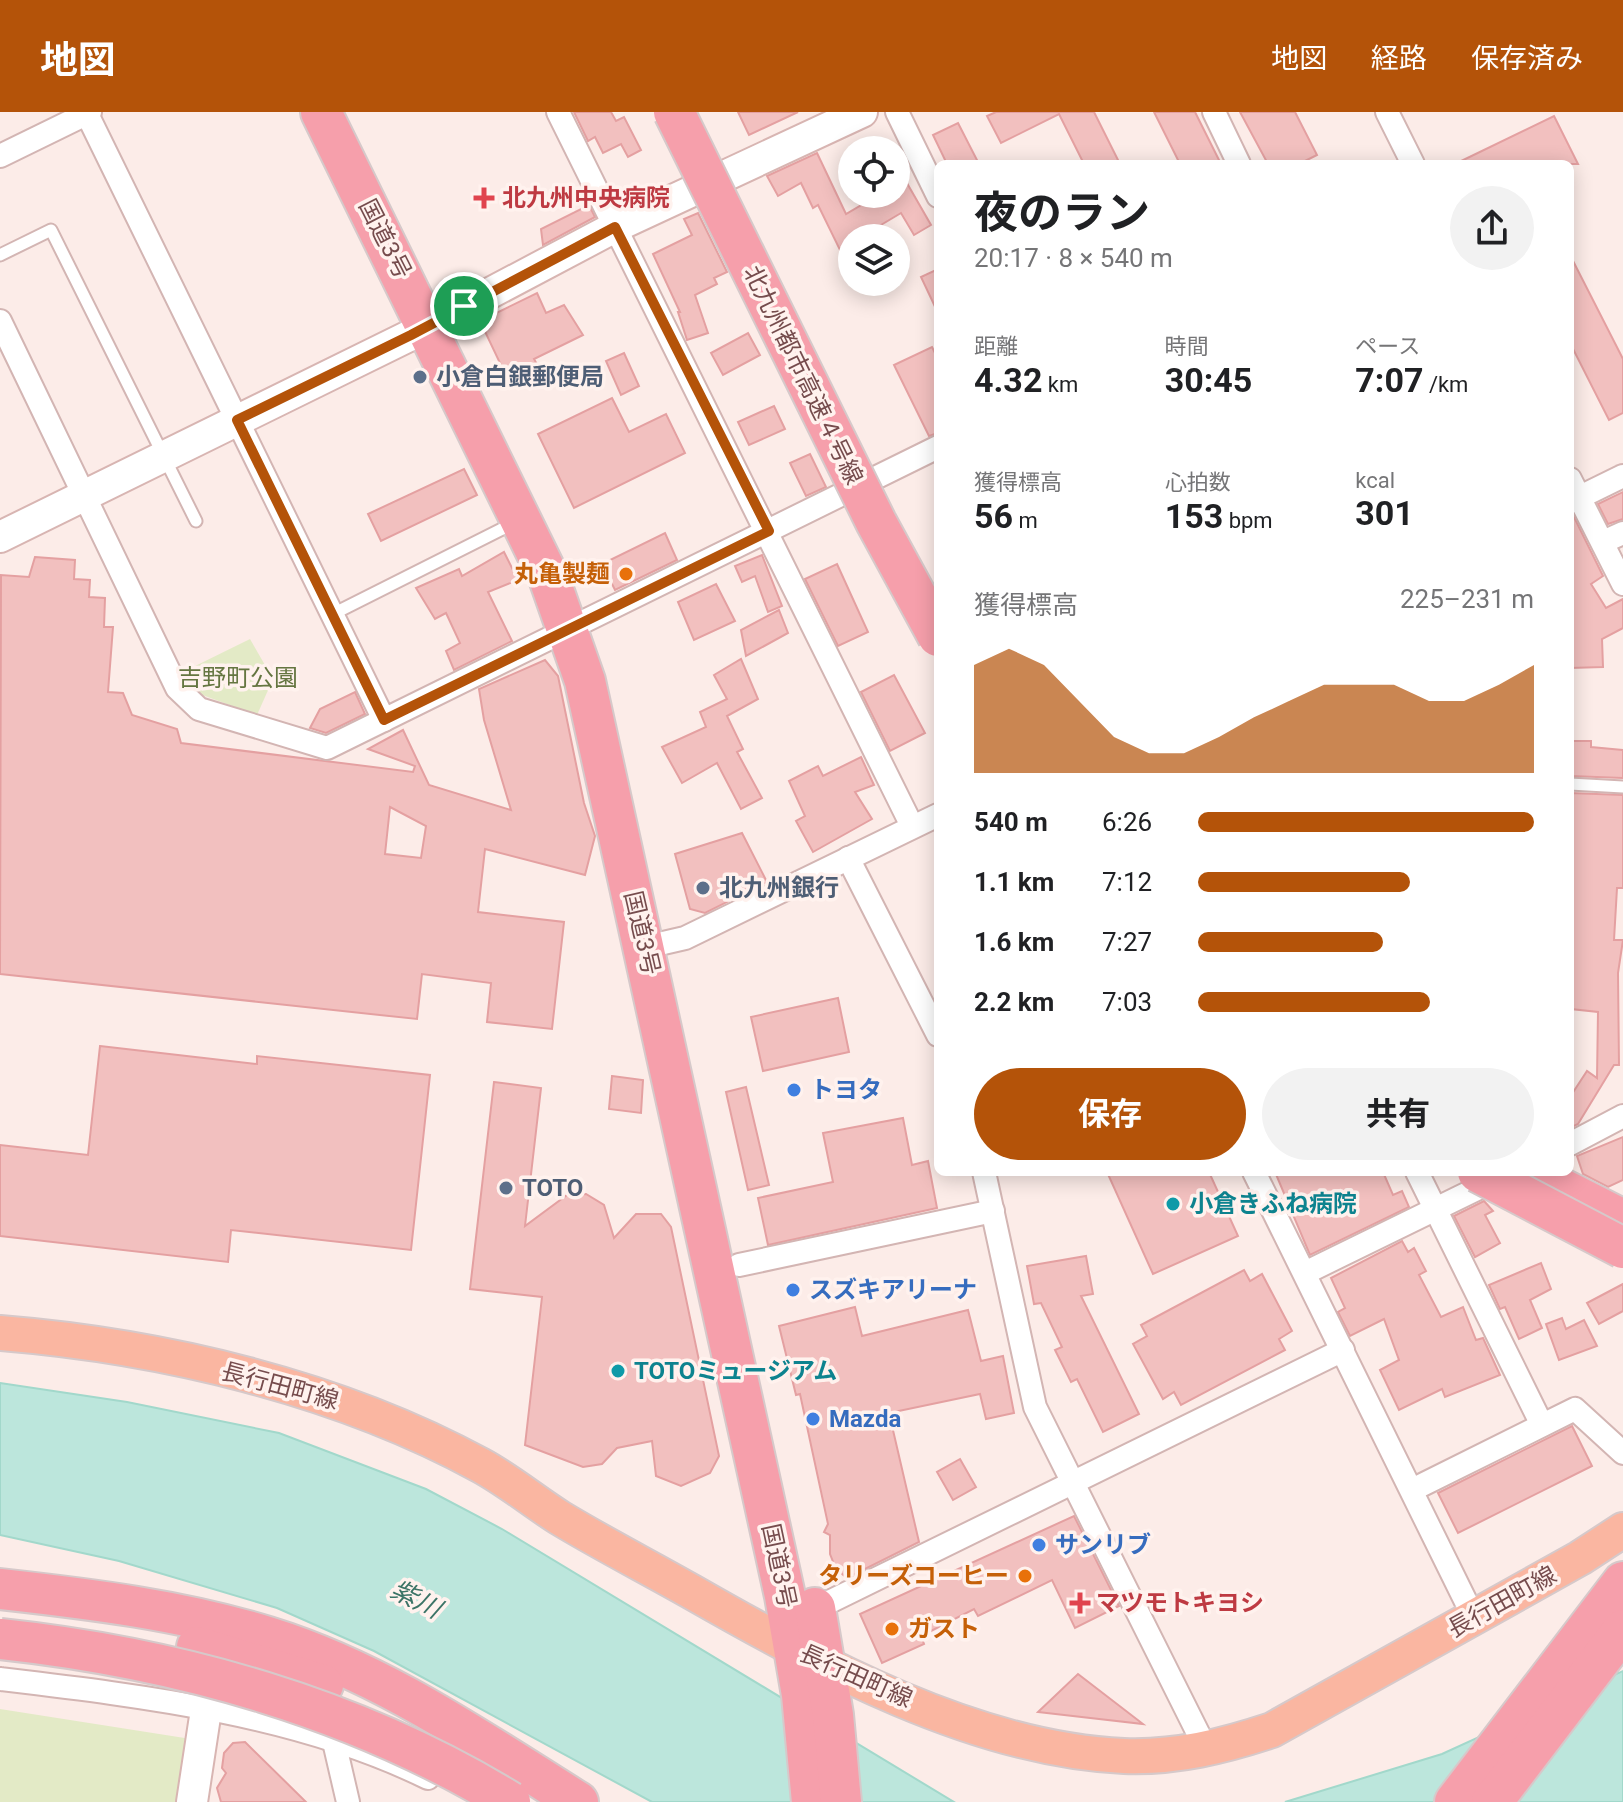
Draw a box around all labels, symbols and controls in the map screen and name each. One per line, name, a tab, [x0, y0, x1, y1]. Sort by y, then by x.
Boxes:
text: 地図	[40, 38, 116, 82]
text: 地図	[1271, 42, 1327, 75]
text: 経路	[1371, 42, 1427, 75]
text: 保存済み	[1471, 42, 1583, 75]
map controls	[838, 136, 910, 296]
button: locate	[838, 136, 910, 208]
place label: 北九州中央病院	[502, 184, 670, 212]
button: share	[1450, 186, 1534, 270]
marker: 北九州中央病院	[473, 187, 495, 209]
text: 夜のラン	[974, 187, 1150, 239]
street label: 国道3号	[353, 195, 417, 283]
button: layers	[838, 224, 910, 296]
text: 20:17 · 8 × 540 m	[974, 243, 1173, 273]
street label: 北九州都市高速４号線	[738, 261, 868, 489]
pin	[430, 272, 498, 340]
icon: arrive	[442, 284, 486, 328]
text: 距離	[974, 334, 1018, 359]
text: 時間	[1165, 334, 1209, 359]
text: ペース	[1355, 334, 1420, 359]
text: 4.32	[974, 360, 1042, 400]
text: 30:45	[1165, 360, 1252, 400]
text: 7:07	[1355, 360, 1423, 400]
place label: 小倉白銀郵便局	[436, 363, 604, 391]
marker: 小倉白銀郵便局	[411, 368, 429, 386]
text: km	[1042, 372, 1078, 397]
text: /km	[1423, 372, 1468, 397]
text: kcal	[1355, 468, 1395, 493]
text: 獲得標高	[974, 470, 1062, 495]
text: 心拍数	[1165, 470, 1231, 495]
text: 301	[1355, 493, 1414, 533]
text: 56	[974, 496, 1013, 536]
text: 153	[1165, 496, 1223, 536]
text: m	[1013, 508, 1038, 533]
text: bpm	[1223, 508, 1273, 533]
place label: 丸亀製麺	[514, 560, 610, 588]
marker: 丸亀製麺	[617, 565, 635, 583]
text: 225–231 m	[1400, 584, 1534, 614]
text: 獲得標高	[974, 590, 1078, 620]
park label: 吉野町公園	[178, 664, 298, 692]
text: 540 m	[974, 807, 1048, 837]
text: 6:26	[1102, 807, 1152, 837]
text: 1.1 km	[974, 867, 1054, 897]
text: 7:12	[1102, 867, 1152, 897]
place label: 北九州銀行	[719, 874, 839, 902]
marker: 北九州銀行	[694, 879, 712, 897]
street label: 国道3号	[619, 888, 665, 978]
text: 1.6 km	[974, 927, 1054, 957]
text: 7:27	[1102, 927, 1152, 957]
text: 2.2 km	[974, 987, 1054, 1017]
text: 7:03	[1102, 987, 1152, 1017]
button: 保存	[974, 1068, 1246, 1160]
button: 共有	[1262, 1068, 1534, 1160]
place label: トヨタ	[810, 1076, 882, 1104]
marker: トヨタ	[785, 1081, 803, 1099]
place label: TOTO	[522, 1174, 583, 1202]
marker: TOTO	[497, 1179, 515, 1197]
place label: 小倉きふね病院	[1189, 1190, 1357, 1218]
marker: 小倉きふね病院	[1164, 1195, 1182, 1213]
place label: スズキアリーナ	[809, 1276, 977, 1304]
marker: スズキアリーナ	[784, 1281, 802, 1299]
street label: 長行田町線	[218, 1357, 342, 1415]
place label: TOTOミュージアム	[634, 1357, 837, 1385]
marker: TOTOミュージアム	[609, 1362, 627, 1380]
place label: Mazda	[829, 1405, 901, 1433]
marker: Mazda	[804, 1410, 822, 1428]
street label: 国道3号	[756, 1521, 802, 1611]
place label: サンリブ	[1055, 1531, 1151, 1559]
marker: サンリブ	[1030, 1536, 1048, 1554]
street label: 長行田町線	[1443, 1561, 1561, 1643]
place label: タリーズコーヒー	[818, 1562, 1009, 1590]
marker: タリーズコーヒー	[1016, 1567, 1034, 1585]
water label: 紫川	[386, 1574, 449, 1626]
place label: マツモトキヨシ	[1096, 1589, 1264, 1617]
marker: マツモトキヨシ	[1071, 1594, 1089, 1612]
place label: ガスト	[908, 1615, 980, 1643]
marker: ガスト	[883, 1620, 901, 1638]
street label: 長行田町線	[795, 1639, 917, 1713]

